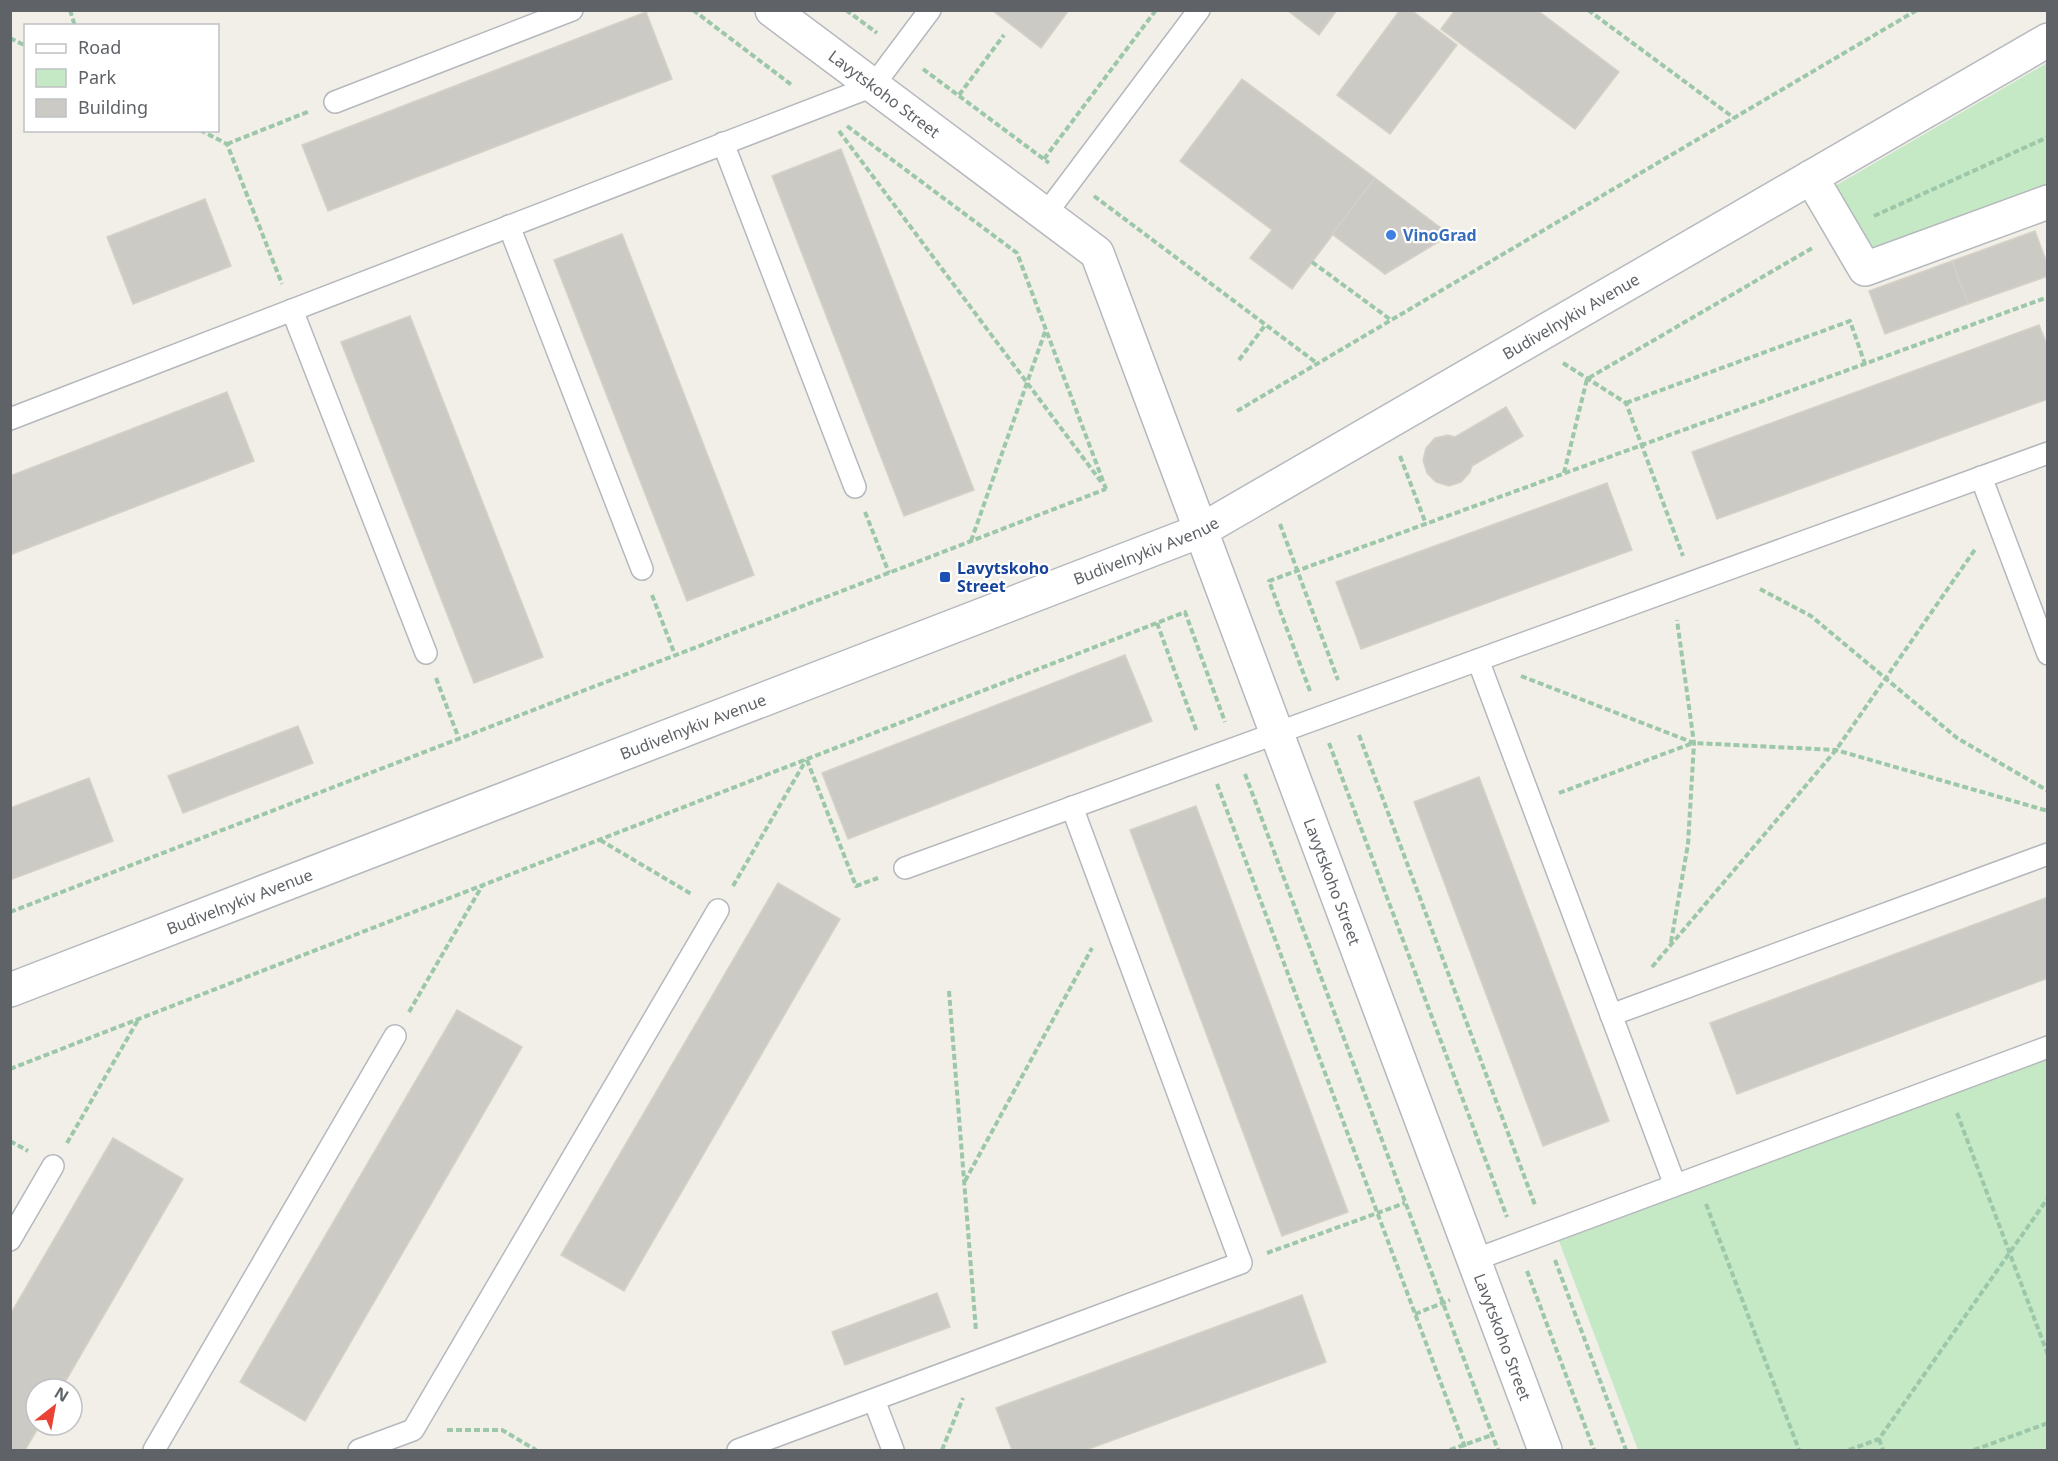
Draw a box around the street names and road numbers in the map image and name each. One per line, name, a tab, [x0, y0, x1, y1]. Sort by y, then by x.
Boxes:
street label: Lavytskoho Street	[824, 45, 944, 143]
street label: Budivelnykiv Avenue	[1498, 268, 1643, 365]
street label: Budivelnykiv Avenue	[1070, 511, 1223, 590]
street label: Budivelnykiv Avenue	[617, 688, 769, 765]
street label: Lavytskoho Street	[1299, 815, 1366, 948]
street label: Budivelnykiv Avenue	[163, 863, 316, 940]
street label: Lavytskoho Street	[1469, 1270, 1536, 1404]

